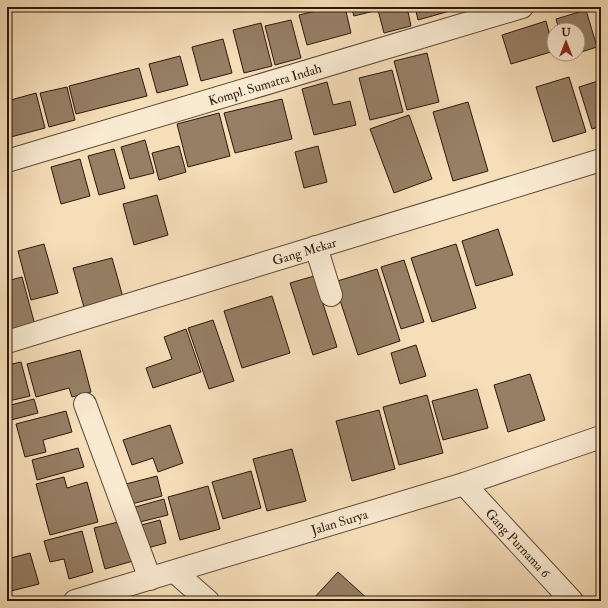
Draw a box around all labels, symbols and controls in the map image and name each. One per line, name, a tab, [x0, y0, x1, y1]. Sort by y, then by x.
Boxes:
north arrow	[546, 22, 586, 62]
text: U	[561, 26, 571, 39]
street label: Kompl. Sumatra Indah	[206, 60, 324, 109]
street label: Gang Mekar	[271, 234, 339, 269]
street label: Jalan Surya	[308, 506, 370, 539]
street label: Gang Purnama 6	[482, 506, 554, 582]

